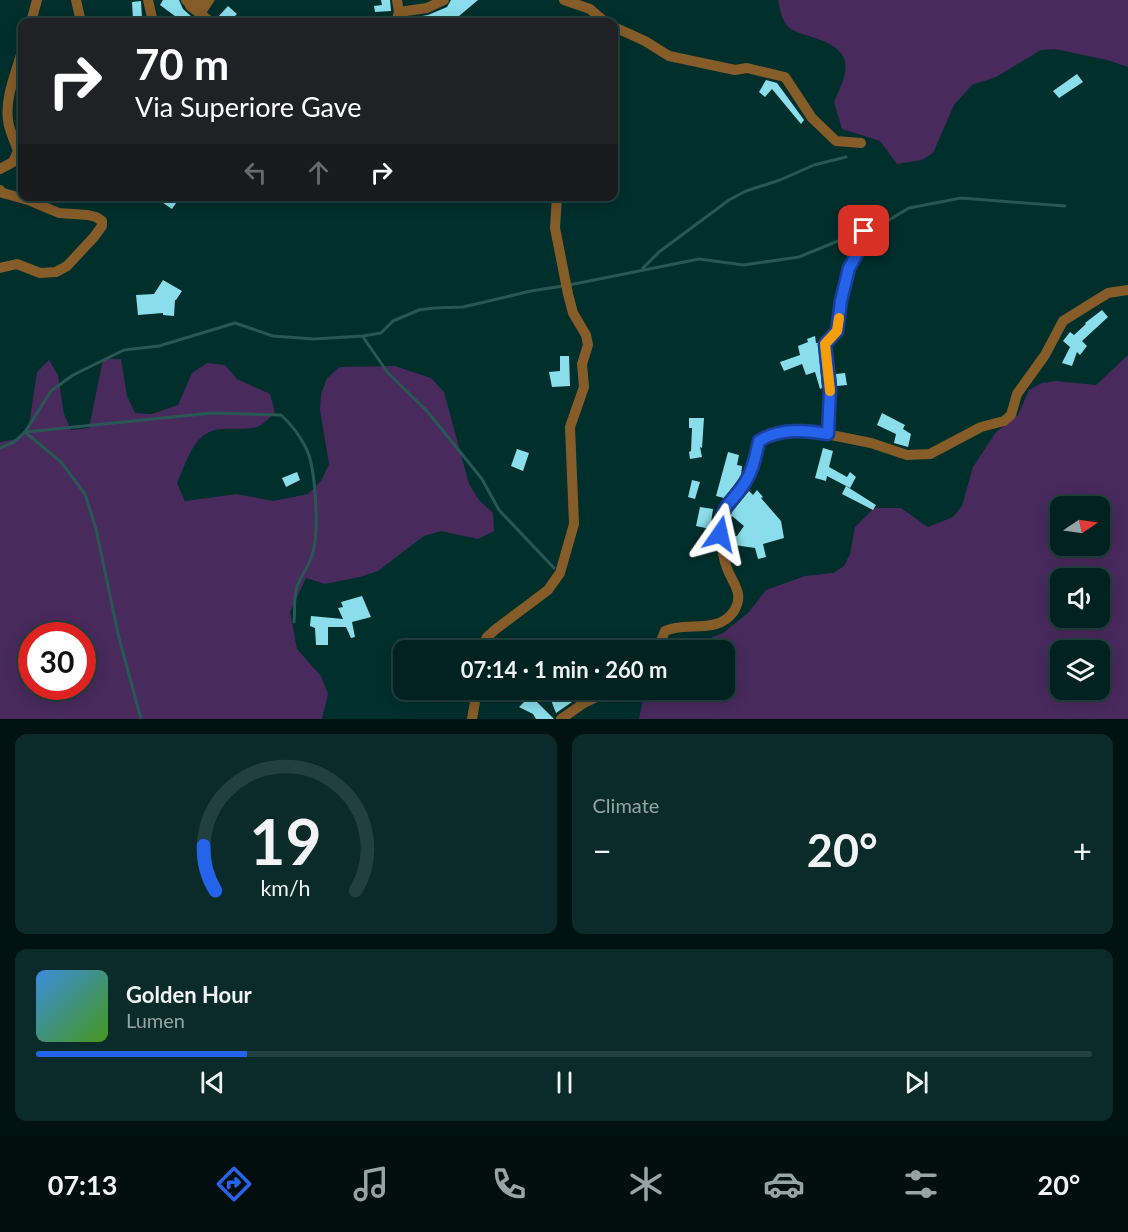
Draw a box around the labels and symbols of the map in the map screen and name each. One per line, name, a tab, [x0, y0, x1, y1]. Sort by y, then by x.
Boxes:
pin	[838, 205, 889, 256]
north arrow	[1050, 496, 1110, 556]
position arrow	[688, 502, 752, 566]
speed limit sign: 30	[18, 622, 96, 700]

